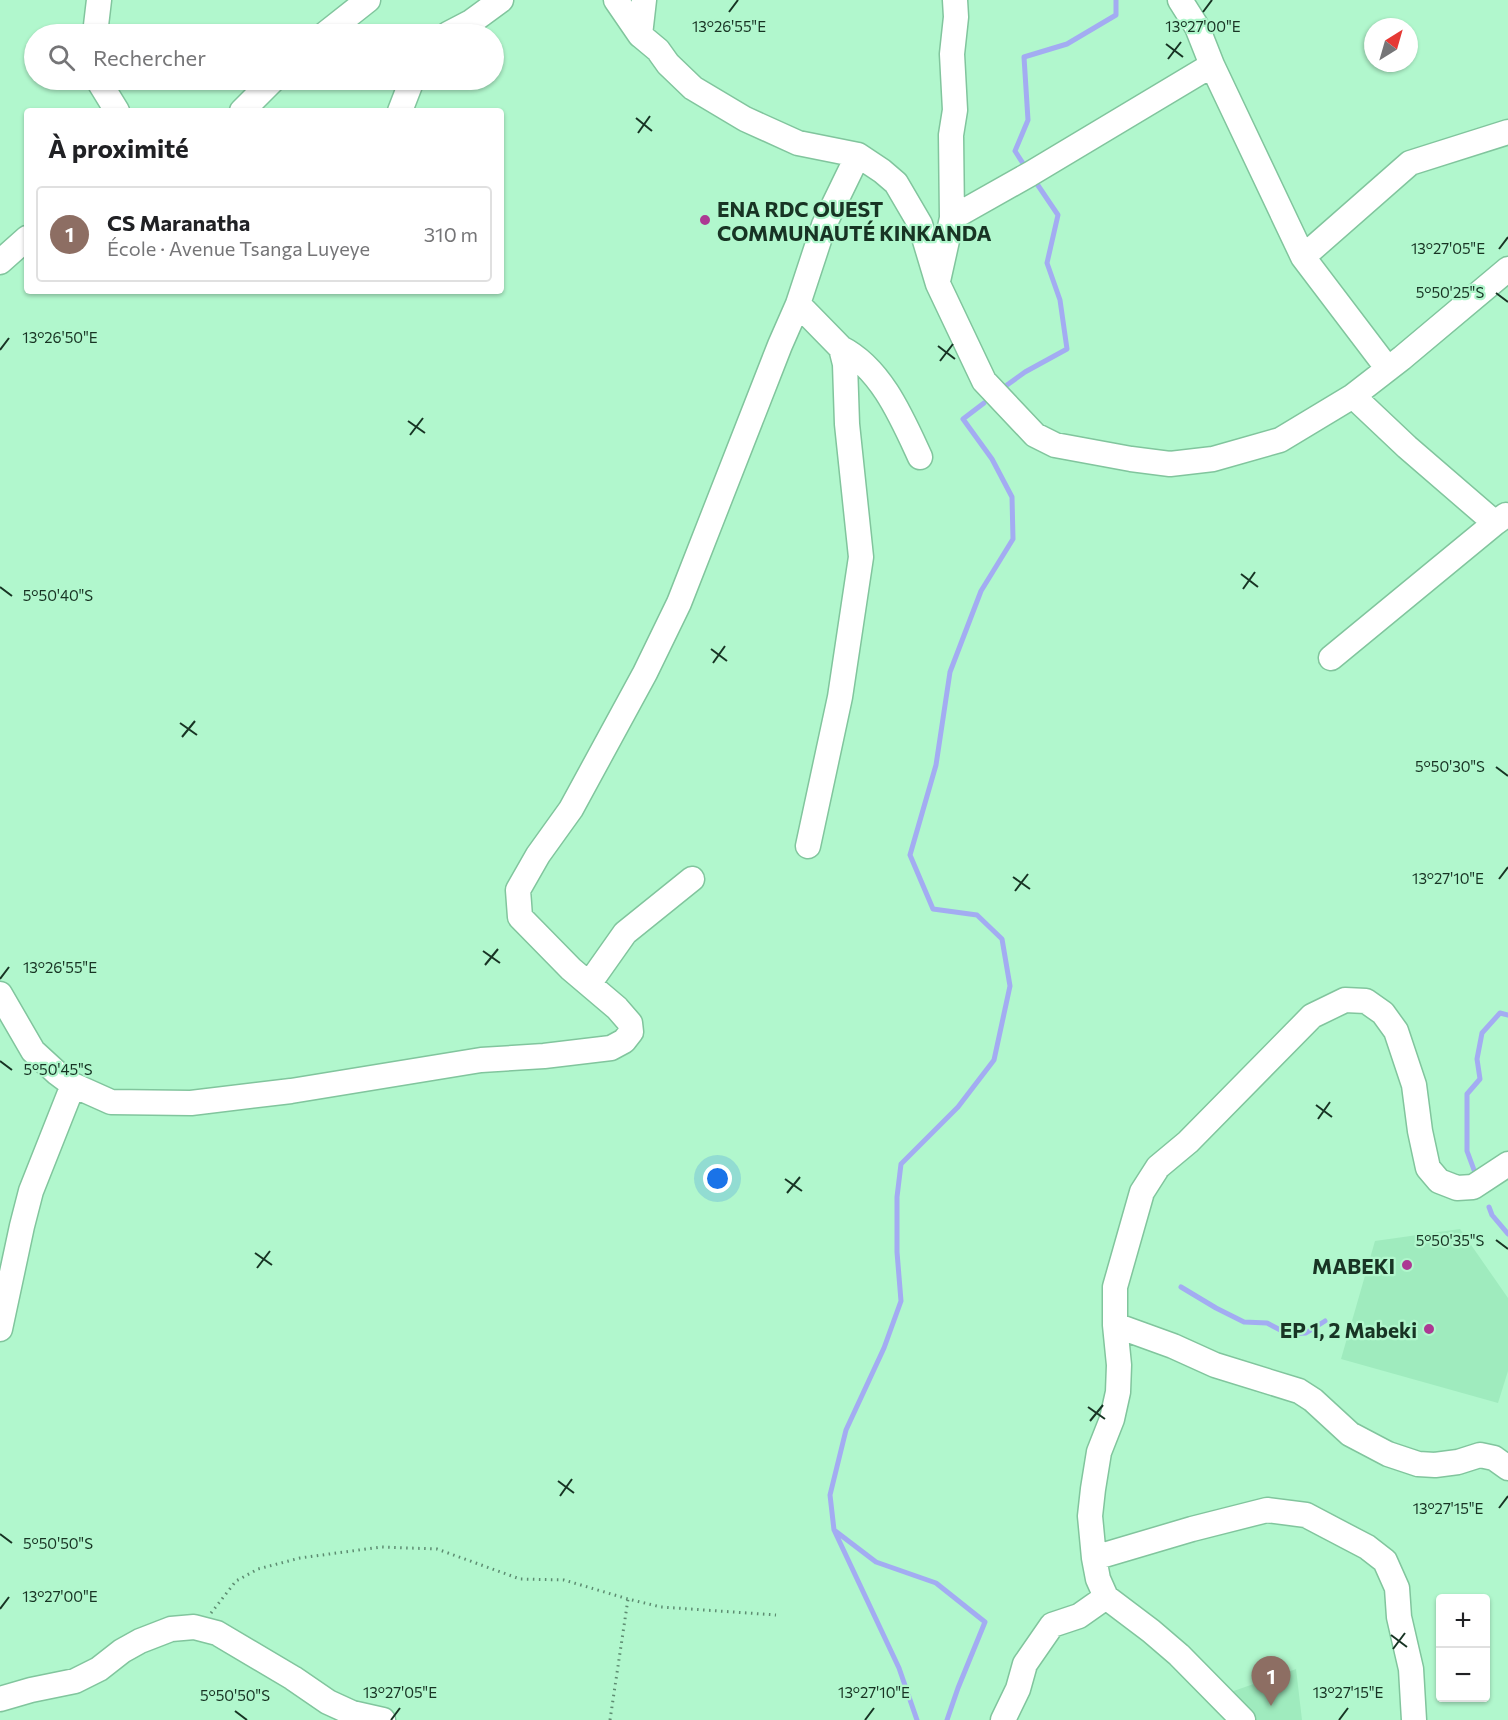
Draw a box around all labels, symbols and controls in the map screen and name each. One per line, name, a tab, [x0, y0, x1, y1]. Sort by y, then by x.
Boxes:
text: 13°26'55"E	[692, 17, 766, 35]
text: 13°27'00"E	[1165, 17, 1241, 35]
north arrow	[1364, 18, 1418, 72]
search box	[24, 24, 504, 90]
icon: search	[45, 41, 78, 74]
text: Rechercher	[93, 44, 206, 71]
text: À proximité	[48, 132, 189, 163]
place label: ENA RDC OUEST COMMUNAUTÉ KINKANDA	[717, 196, 992, 245]
text: CS Maranatha	[107, 209, 250, 236]
marker: ENA RDC OUEST COMMUNAUTÉ KINKANDA	[698, 213, 712, 227]
text: 1	[65, 222, 74, 246]
text: 310 m	[424, 222, 478, 246]
text: École · Avenue Tsanga Luyeye	[107, 236, 370, 260]
text: 13°27'05"E	[1411, 239, 1485, 257]
text: 5°50'25"S	[1416, 283, 1484, 301]
text: 13°26'50"E	[22, 328, 98, 346]
text: 5°50'40"S	[23, 586, 93, 604]
text: 5°50'30"S	[1415, 757, 1485, 775]
text: 13°27'10"E	[1412, 869, 1484, 887]
text: 13°26'55"E	[23, 958, 97, 976]
text: 5°50'45"S	[23, 1060, 93, 1078]
your location	[703, 1164, 732, 1193]
text: 5°50'35"S	[1416, 1231, 1485, 1249]
place label: MABEKI	[1312, 1253, 1395, 1278]
marker: MABEKI	[1400, 1258, 1414, 1272]
place label: EP 1, 2 Mabeki	[1280, 1317, 1417, 1342]
marker: EP 1, 2 Mabeki	[1422, 1322, 1436, 1336]
text: 13°27'15"E	[1413, 1499, 1483, 1517]
text: 5°50'50"S	[23, 1534, 93, 1552]
text: 13°27'00"E	[22, 1587, 98, 1605]
map controls	[1436, 1594, 1490, 1702]
button: +	[1436, 1594, 1490, 1648]
button: −	[1436, 1648, 1490, 1702]
pin: 1	[1252, 1656, 1290, 1706]
text: 13°27'05"E	[363, 1683, 437, 1701]
text: 13°27'10"E	[838, 1683, 910, 1701]
text: 13°27'15"E	[1313, 1683, 1383, 1701]
text: 5°50'50"S	[200, 1686, 270, 1704]

